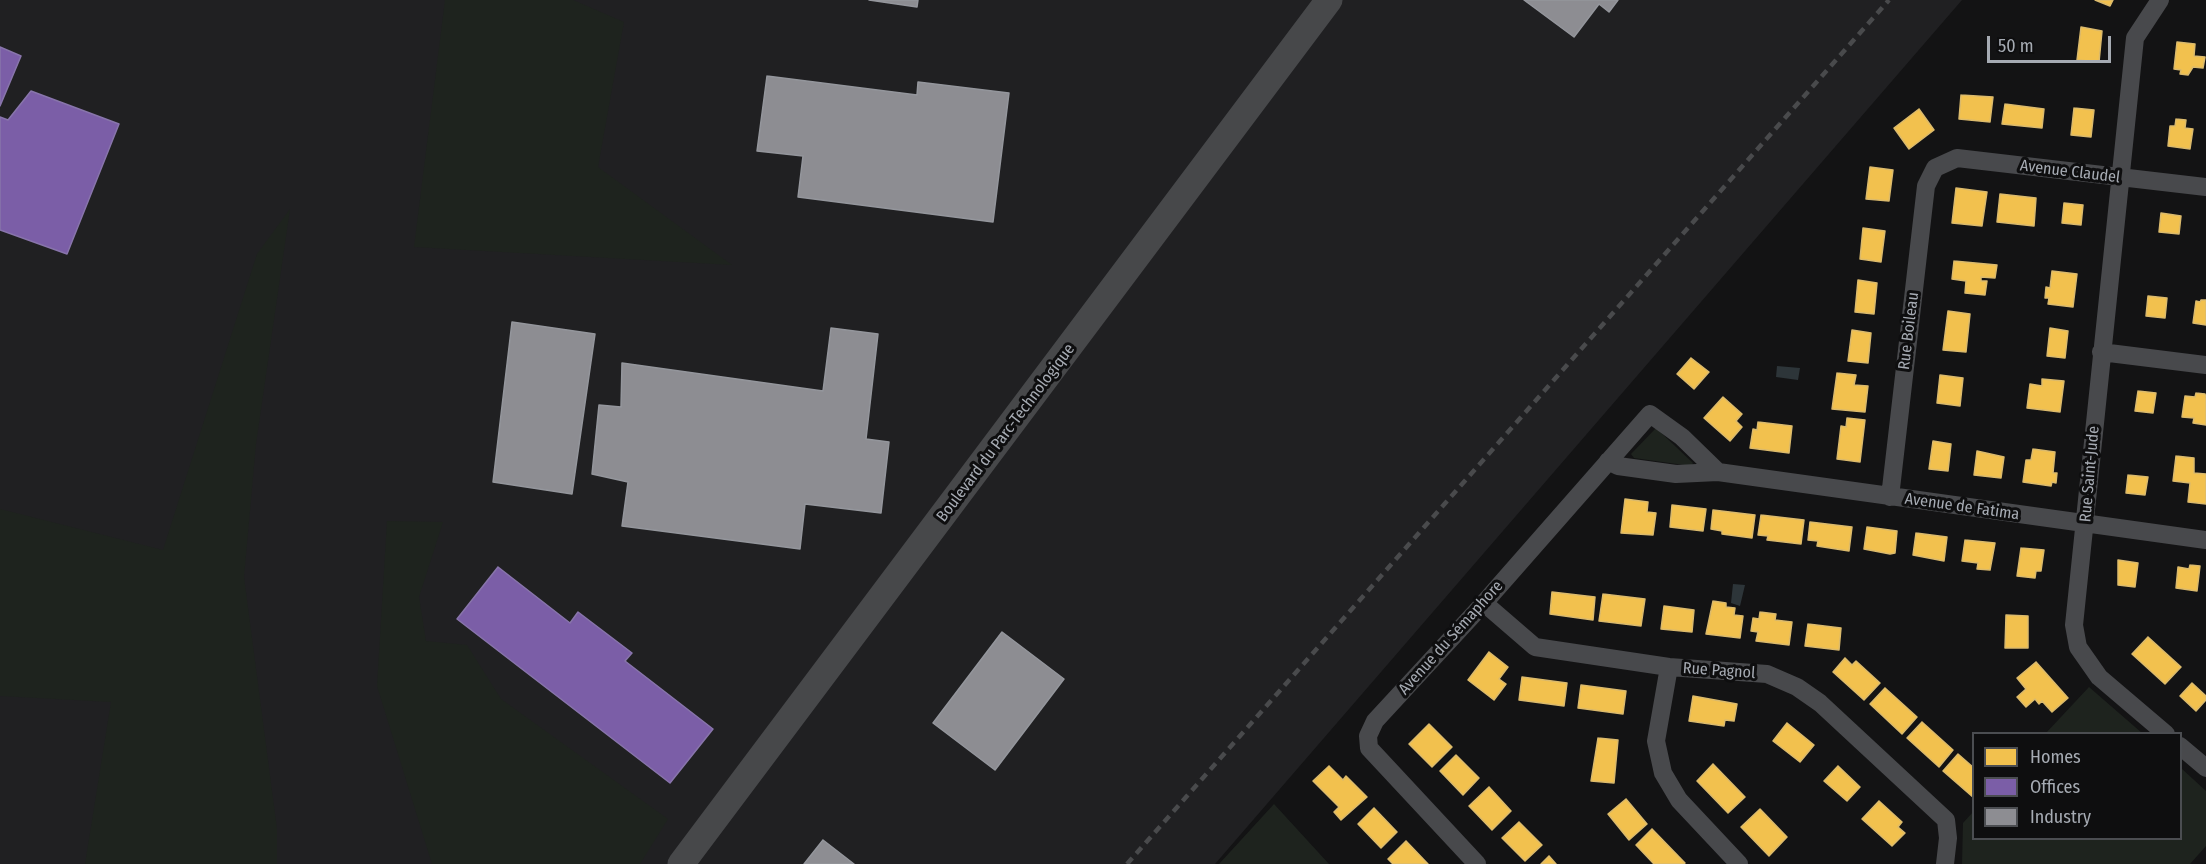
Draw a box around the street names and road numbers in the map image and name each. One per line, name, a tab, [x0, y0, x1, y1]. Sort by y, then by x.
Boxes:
street label: Avenue Claudel	[2019, 156, 2121, 188]
street label: Rue Boileau	[1895, 291, 1923, 371]
street label: Boulevard du Parc-Technologique	[933, 340, 1079, 526]
street label: Rue Saint-Jude	[2076, 425, 2104, 523]
street label: Avenue de Fatima	[1904, 489, 2020, 525]
street label: Avenue du Sémaphore	[1395, 577, 1507, 699]
street label: Rue Pagnol	[1682, 659, 1756, 683]

